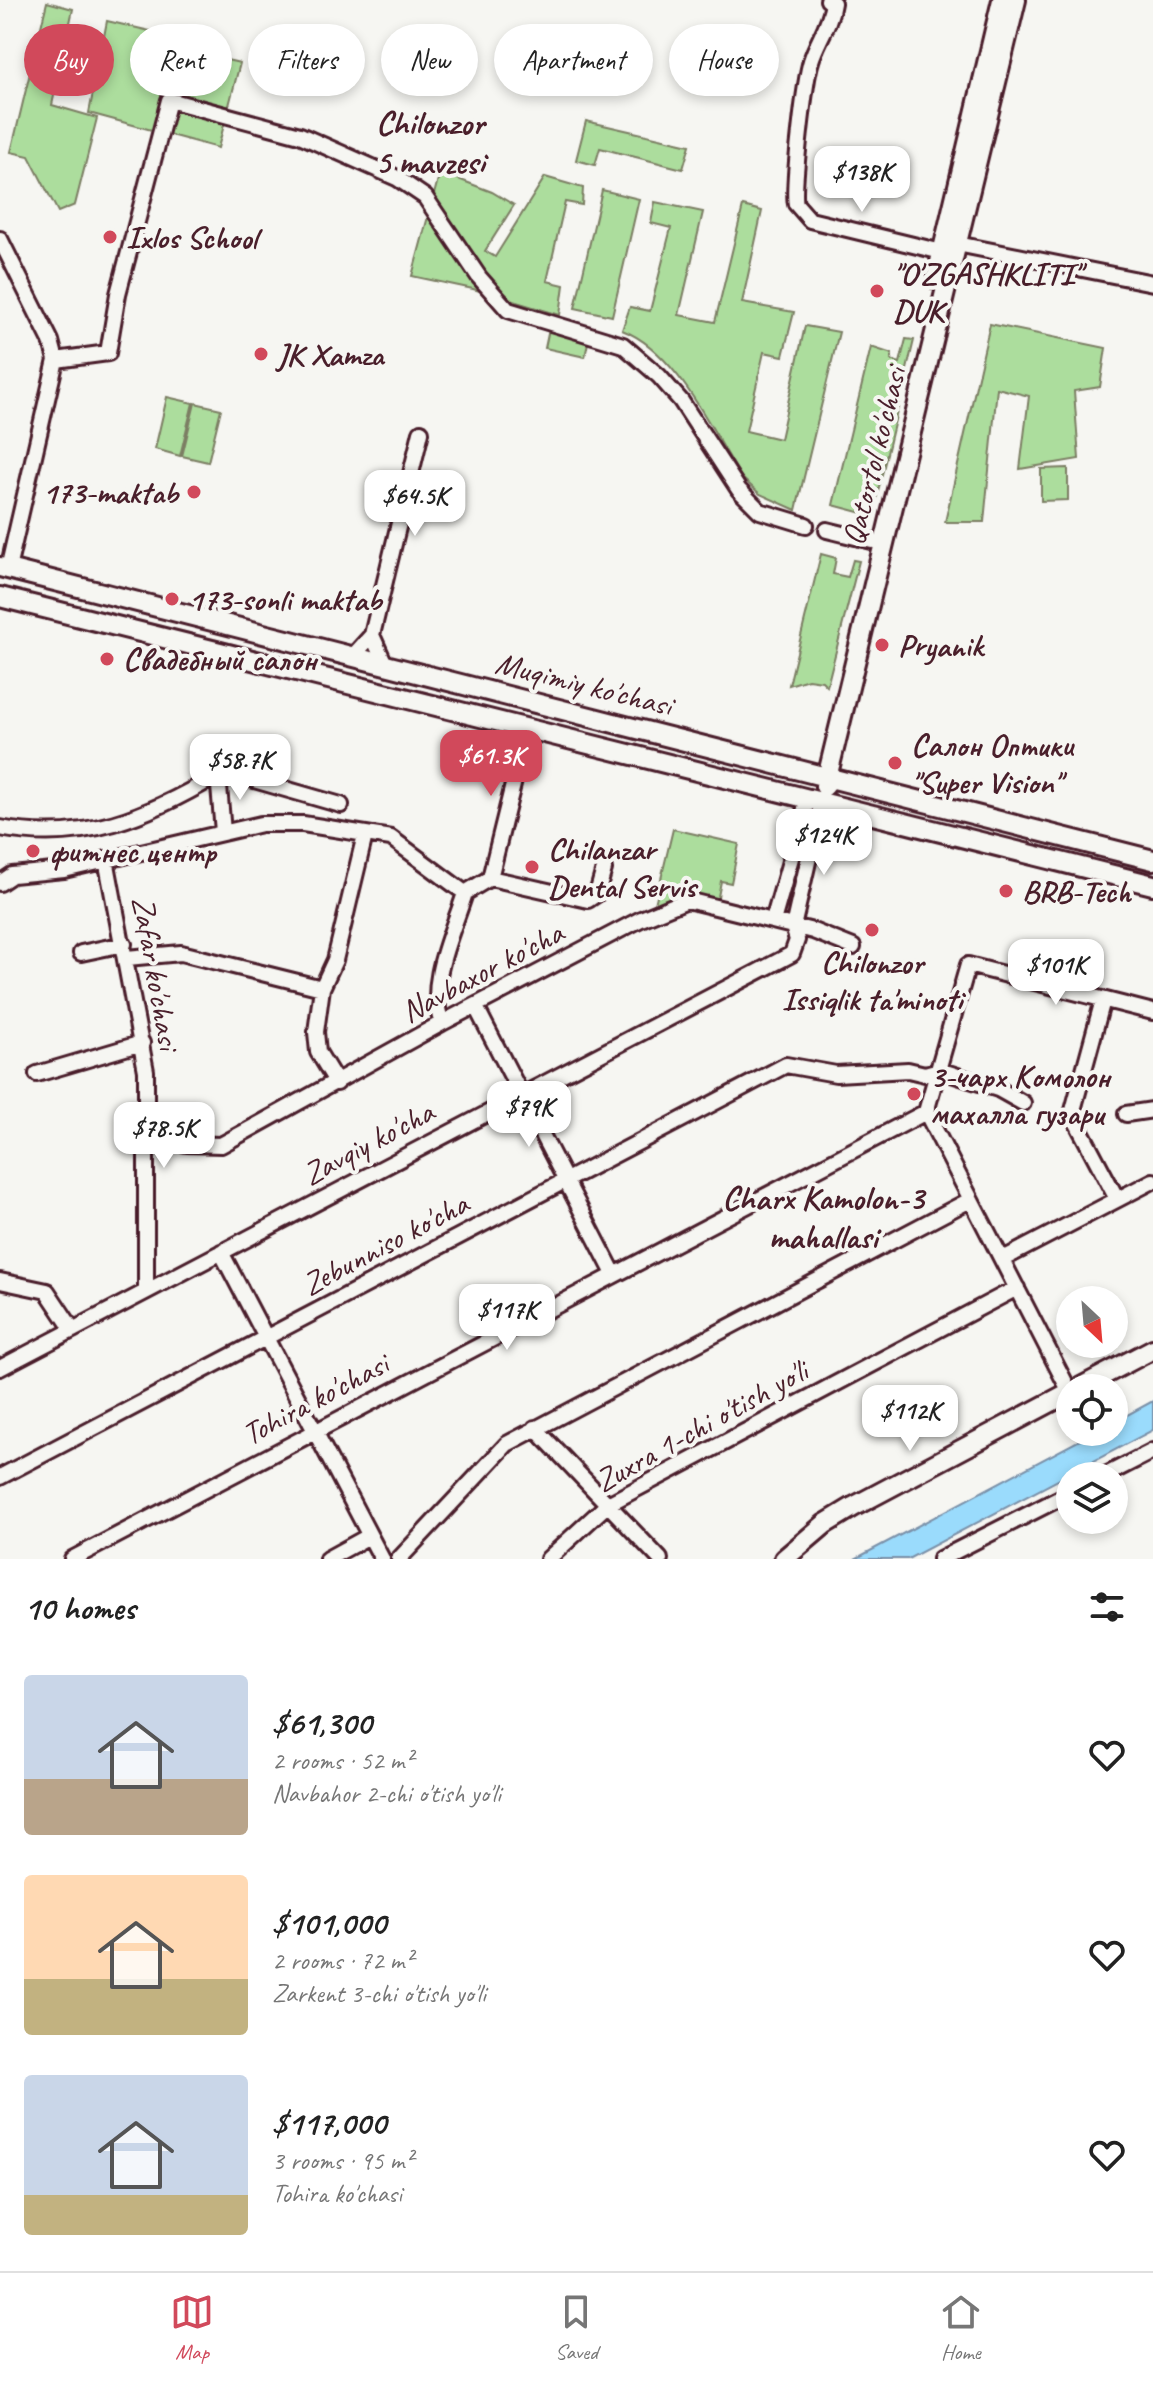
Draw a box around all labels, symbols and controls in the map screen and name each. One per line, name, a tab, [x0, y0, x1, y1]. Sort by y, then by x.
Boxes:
chip: Buy	[24, 24, 114, 96]
chip: Rent	[130, 24, 232, 96]
chip: Filters	[248, 24, 365, 96]
chip: New	[381, 24, 478, 96]
chip: Apartment	[494, 24, 653, 96]
chip: House	[669, 24, 779, 96]
district label: Chilonzor 5 mavzesi	[375, 101, 489, 183]
pin: $138K	[806, 146, 918, 214]
text: $138K	[832, 155, 892, 188]
place label: Ixlos School	[126, 217, 263, 258]
marker: Ixlos School	[101, 228, 119, 246]
place label: "O'ZGASHKLITI" DUK	[893, 253, 1088, 331]
marker: "O'ZGASHKLITI" DUK	[868, 282, 886, 300]
place label: JK Xamza	[275, 334, 386, 375]
marker: JK Xamza	[252, 345, 270, 363]
street label: Qatortol ko'chasi	[832, 359, 917, 549]
pin: $64.5K	[350, 470, 480, 538]
place label: 173-maktab	[42, 472, 181, 513]
text: $64.5K	[382, 479, 448, 512]
marker: 173-maktab	[185, 483, 203, 501]
place label: 173-sonli maktab	[188, 579, 384, 620]
marker: 173-sonli maktab	[163, 590, 181, 608]
place label: Pryanik	[898, 625, 986, 666]
marker: Pryanik	[873, 636, 891, 654]
place label: Свадебный салон	[123, 639, 319, 680]
street label: Muqimiy ko'chasi	[491, 642, 680, 727]
marker: Свадебный салон	[98, 650, 116, 668]
place label: Салон Оптики "Super Vision"	[911, 725, 1075, 803]
pin: $61.3K	[426, 730, 556, 798]
pin: $58.7K	[175, 734, 305, 802]
text: $61.3K	[458, 739, 524, 772]
text: $58.7K	[208, 743, 272, 776]
marker: Салон Оптики "Super Vision"	[886, 754, 904, 772]
pin: $124K	[768, 809, 880, 877]
text: $124K	[794, 818, 854, 851]
place label: Chilаnzаr Dental Servis	[548, 829, 699, 907]
place label: фитнес центр	[49, 831, 218, 872]
marker: фитнес центр	[24, 842, 42, 860]
marker: Chilаnzаr Dental Servis	[523, 858, 541, 876]
place label: BRB-Tech	[1022, 871, 1132, 912]
marker: BRB-Tech	[997, 882, 1015, 900]
street label: Zafar ko'chasi	[122, 893, 190, 1057]
street label: Navbaxor ko'cha	[394, 911, 572, 1032]
marker: Chilonzor Issiqlik ta'minoti	[863, 921, 881, 939]
pin: $101K	[1000, 939, 1112, 1007]
place label: Chilonzor Issiqlik ta'minoti	[782, 942, 967, 1020]
text: $101K	[1026, 948, 1086, 981]
place label: 3-чарх Комолон махалла гузари	[930, 1056, 1113, 1134]
pin: $79K	[482, 1081, 576, 1149]
marker: 3-чарх Комолон махалла гузари	[905, 1085, 923, 1103]
street label: Zavqiy ko'cha	[295, 1090, 443, 1195]
text: $79K	[505, 1090, 553, 1123]
pin: $78.5K	[99, 1102, 229, 1170]
text: $78.5K	[132, 1111, 196, 1144]
district label: Charx Kamolon-3 mahallasi	[722, 1176, 927, 1258]
street label: Zebunniso ko'cha	[295, 1182, 477, 1305]
pin: $117K	[451, 1284, 563, 1352]
north arrow	[1056, 1286, 1128, 1358]
map controls	[1056, 1286, 1128, 1534]
text: $117K	[477, 1293, 537, 1326]
street label: Tohira ko'chasi	[235, 1342, 399, 1455]
street label: Zuxra 1-chi o'tish yo'li	[587, 1348, 818, 1502]
button: locate	[1056, 1374, 1128, 1446]
pin: $112K	[854, 1385, 966, 1453]
text: $112K	[880, 1394, 940, 1427]
button: layers	[1056, 1462, 1128, 1534]
icon: filters	[1085, 1585, 1129, 1629]
text: 10 homes	[24, 1586, 135, 1629]
text: $61,300	[272, 1701, 371, 1744]
icon: home	[88, 1707, 184, 1803]
icon: heart	[1085, 1733, 1129, 1777]
text: 2 rooms · 52 m²	[272, 1744, 413, 1777]
text: Navbahor 2-chi o'tish yo'li	[272, 1777, 501, 1810]
text: $101,000	[272, 1901, 386, 1944]
icon: home	[88, 1907, 184, 2003]
icon: heart	[1085, 1933, 1129, 1977]
text: 2 rooms · 72 m²	[272, 1944, 413, 1977]
text: Zarkent 3-chi o'tish yo'li	[272, 1977, 486, 2010]
text: $117,000	[272, 2101, 386, 2144]
icon: home	[88, 2107, 184, 2203]
icon: heart	[1085, 2133, 1129, 2177]
text: 3 rooms · 95 m²	[272, 2144, 413, 2177]
text: Tohira ko'chasi	[272, 2177, 402, 2210]
tab: Map	[170, 2290, 214, 2366]
tab: Saved	[554, 2290, 598, 2366]
tab: Home	[939, 2290, 983, 2366]

